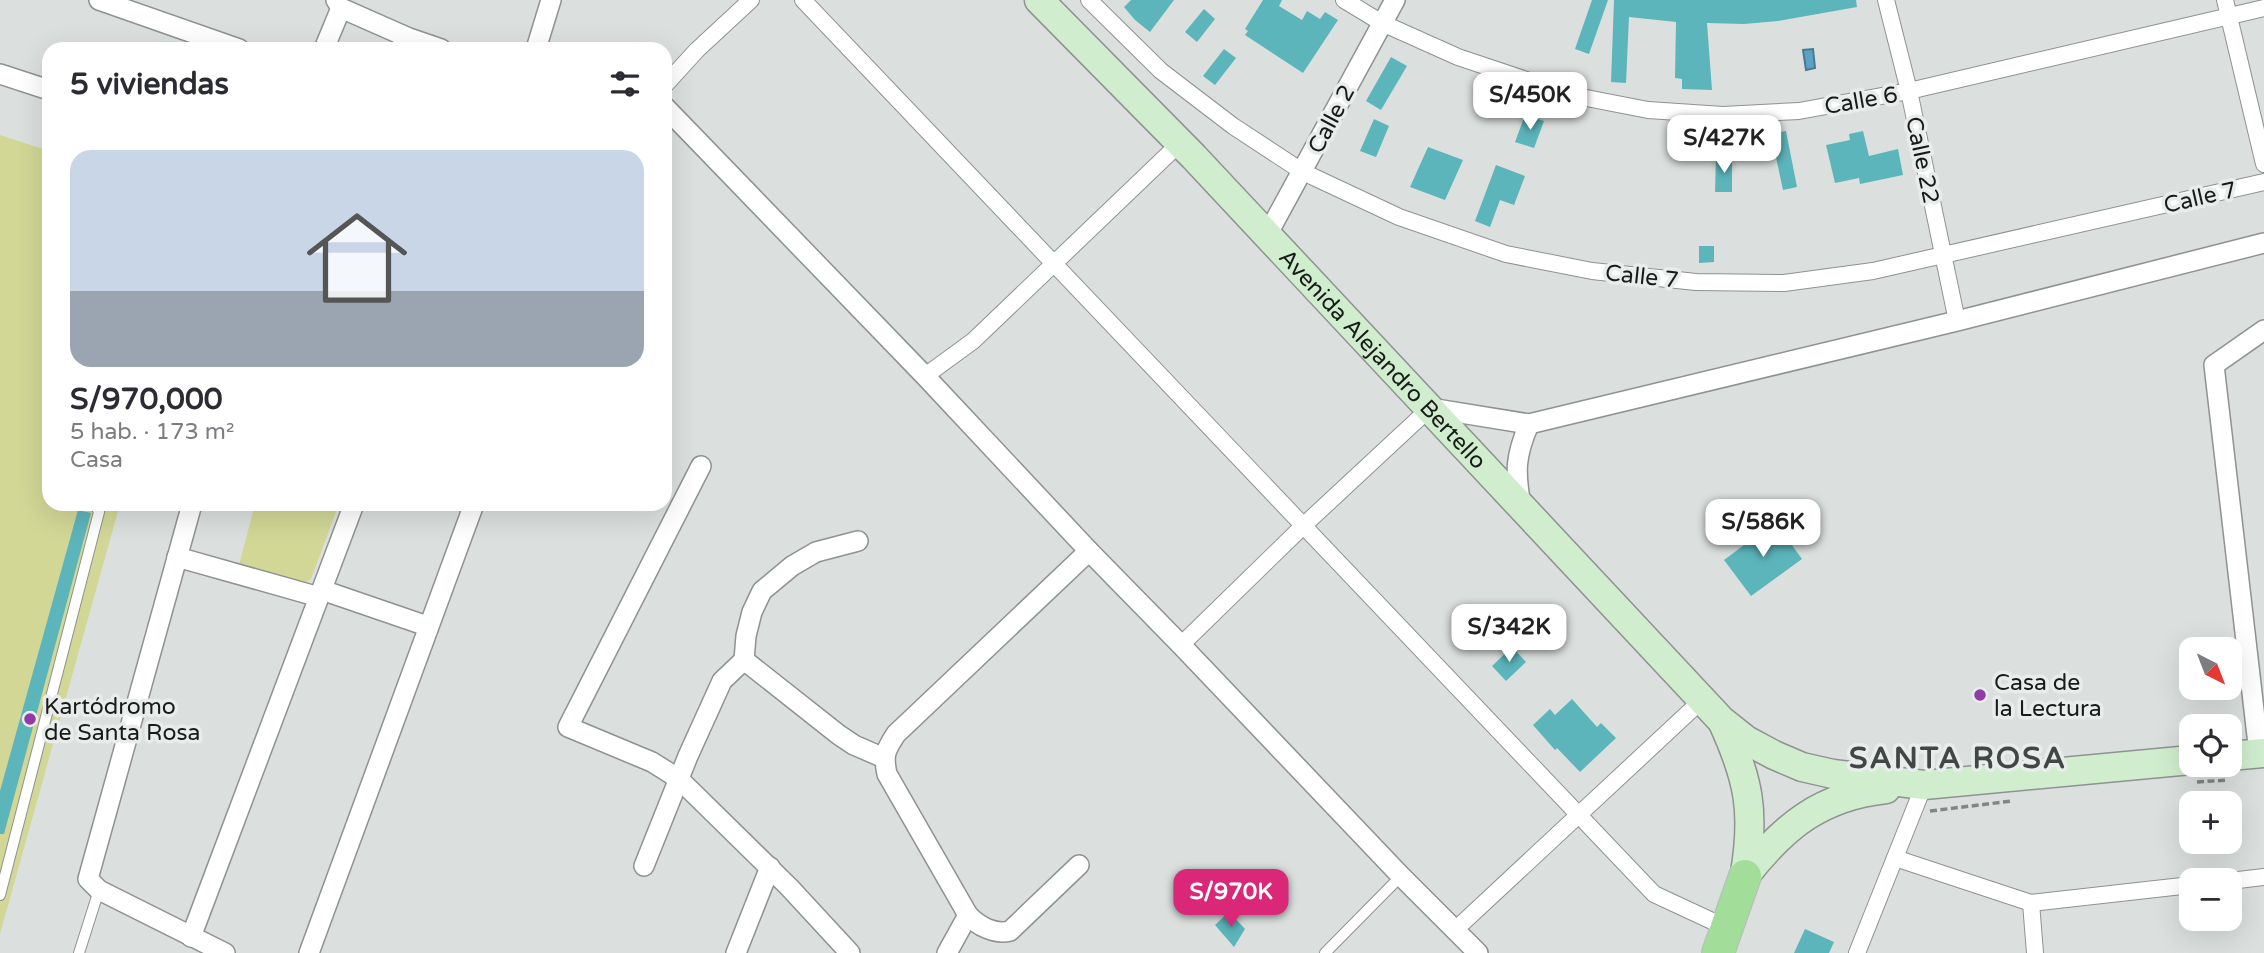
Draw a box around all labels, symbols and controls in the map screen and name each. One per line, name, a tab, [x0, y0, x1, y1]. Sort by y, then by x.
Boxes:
icon: filters	[606, 65, 644, 103]
text: 5 viviendas	[70, 66, 229, 103]
pin: S/450K	[1473, 72, 1587, 132]
street label: Calle 2	[1302, 80, 1362, 159]
text: S/450K	[1489, 81, 1571, 109]
street label: Calle 6	[1822, 81, 1900, 121]
street label: Calle 22	[1899, 114, 1945, 206]
pin: S/427K	[1667, 116, 1781, 175]
text: S/427K	[1683, 124, 1765, 152]
street label: Calle 7	[2161, 176, 2239, 220]
icon: home	[294, 195, 420, 321]
street label: Avenida Alejandro Bertello	[1273, 244, 1492, 475]
street label: Calle 7	[1604, 259, 1680, 295]
text: S/970,000	[70, 381, 223, 418]
text: 5 hab. · 173 m²	[70, 418, 235, 446]
text: Casa	[70, 446, 123, 474]
pin: S/586K	[1706, 500, 1820, 559]
text: S/586K	[1721, 508, 1805, 536]
pin: S/342K	[1452, 604, 1566, 664]
text: S/342K	[1467, 613, 1551, 641]
north arrow	[2179, 637, 2242, 700]
map controls	[2179, 637, 2242, 931]
place label: Casa de la Lectura	[1994, 669, 2102, 723]
marker: Casa de la Lectura	[1972, 687, 1988, 703]
place label: Kartódromo de Santa Rosa	[44, 693, 200, 747]
marker: Kartódromo de Santa Rosa	[22, 711, 38, 727]
button: locate	[2179, 714, 2242, 777]
district label: SANTA ROSA	[1849, 740, 2067, 777]
button: +	[2179, 791, 2242, 854]
button: −	[2179, 868, 2242, 931]
pin: S/970K	[1174, 870, 1288, 929]
text: S/970K	[1189, 878, 1273, 906]

